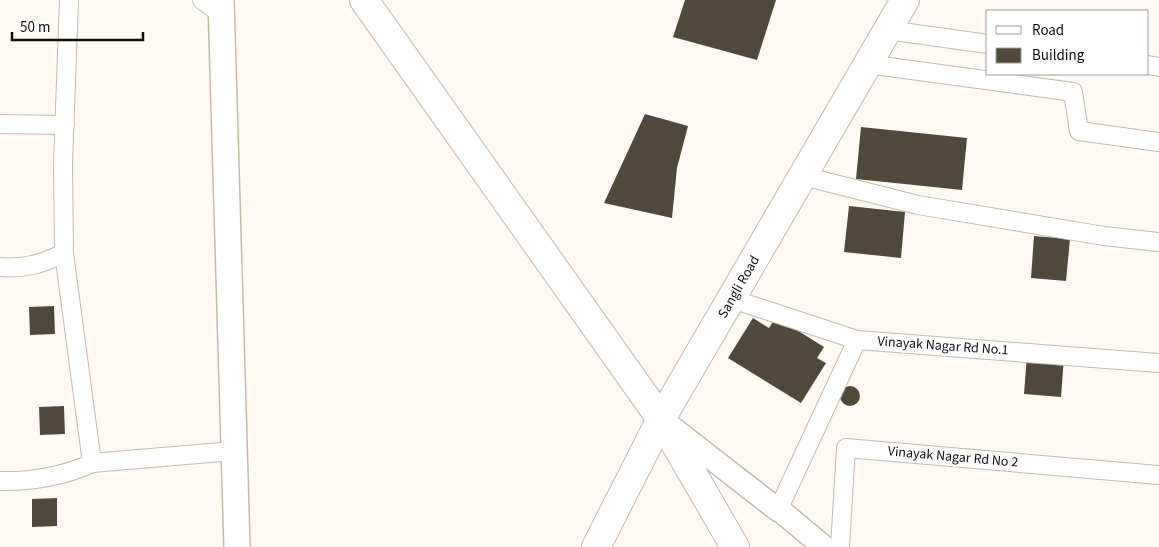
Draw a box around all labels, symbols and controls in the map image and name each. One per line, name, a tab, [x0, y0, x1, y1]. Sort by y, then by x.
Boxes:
scale bar	[12, 10, 144, 42]
legend	[986, 10, 1149, 75]
text: 50 m	[20, 17, 50, 38]
text: Road	[1032, 20, 1064, 41]
text: Building	[1032, 45, 1085, 66]
street label: Sangli Road	[713, 252, 765, 322]
street label: Vinayak Nagar Rd No.1	[877, 331, 1009, 361]
street label: Vinayak Nagar Rd No 2	[887, 441, 1019, 473]

